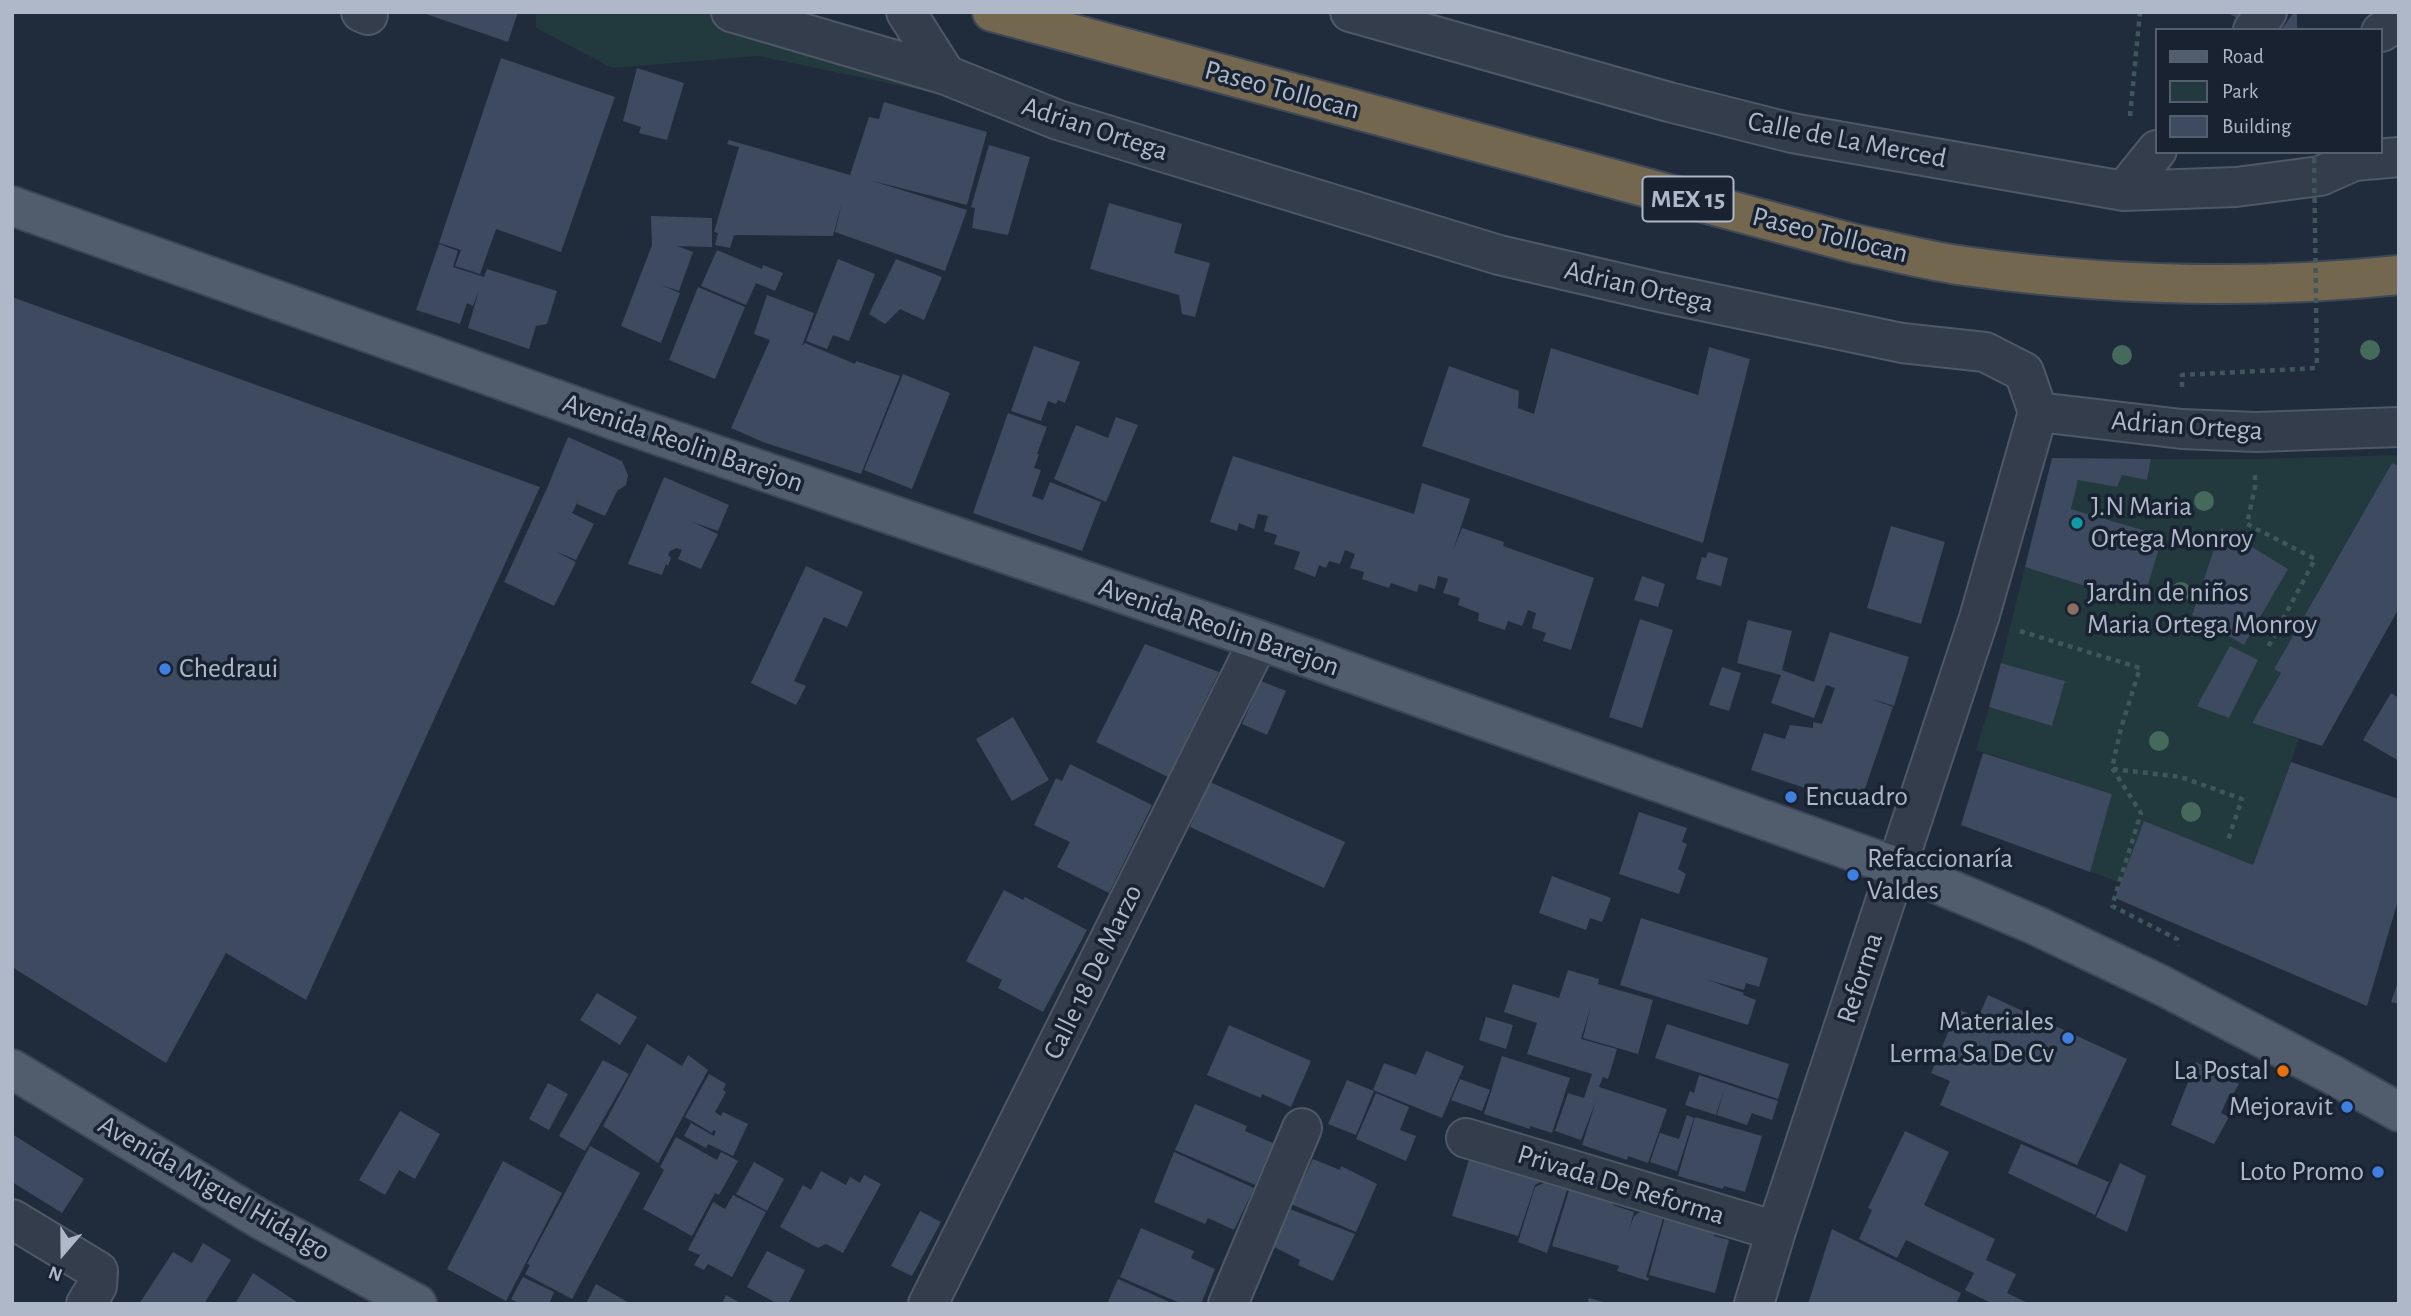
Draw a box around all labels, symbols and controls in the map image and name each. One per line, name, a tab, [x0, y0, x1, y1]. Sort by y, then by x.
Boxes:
legend	[2156, 28, 2383, 154]
text: Road	[2222, 46, 2264, 67]
street label: Paseo Tollocan	[1201, 53, 1363, 127]
text: Park	[2222, 81, 2258, 102]
street label: Adrian Ortega	[1018, 90, 1172, 168]
street label: Calle de La Merced	[1745, 104, 1949, 176]
text: Building	[2222, 116, 2291, 137]
road number: MEX 15	[1642, 176, 1734, 222]
street label: Paseo Tollocan	[1749, 199, 1911, 271]
street label: Adrian Ortega	[1561, 254, 1717, 320]
street label: Avenida Reolin Barejon	[558, 386, 808, 500]
street label: Adrian Ortega	[2110, 404, 2264, 448]
place label: J.N Maria Ortega Monroy	[2091, 490, 2253, 556]
marker: J.N Maria Ortega Monroy	[2069, 515, 2085, 531]
street label: Avenida Reolin Barejon	[1094, 570, 1344, 684]
place label: Jardin de niños Maria Ortega Monroy	[2087, 576, 2317, 642]
marker: Jardin de niños Maria Ortega Monroy	[2065, 601, 2081, 617]
place label: Chedraui	[179, 652, 278, 686]
marker: Chedraui	[157, 661, 173, 677]
place label: Encuadro	[1805, 780, 1908, 814]
marker: Encuadro	[1783, 789, 1799, 805]
place label: Refaccionaría Valdes	[1867, 842, 2013, 908]
marker: Refaccionaría Valdes	[1845, 867, 1861, 883]
street label: Calle 18 De Marzo	[1036, 879, 1150, 1065]
street label: Reforma	[1830, 928, 1890, 1028]
place label: Materiales Lerma Sa De Cv	[1889, 1005, 2054, 1071]
marker: Materiales Lerma Sa De Cv	[2060, 1030, 2076, 1046]
place label: La Postal	[2174, 1054, 2269, 1088]
marker: La Postal	[2275, 1063, 2291, 1079]
place label: Mejoravit	[2229, 1090, 2333, 1124]
marker: Mejoravit	[2339, 1099, 2355, 1115]
street label: Avenida Miguel Hidalgo	[92, 1108, 336, 1268]
street label: Privada De Reforma	[1513, 1137, 1729, 1233]
place label: Loto Promo	[2239, 1155, 2364, 1189]
marker: Loto Promo	[2370, 1164, 2386, 1180]
north arrow	[28, 1218, 98, 1288]
text: N	[46, 1262, 65, 1284]

